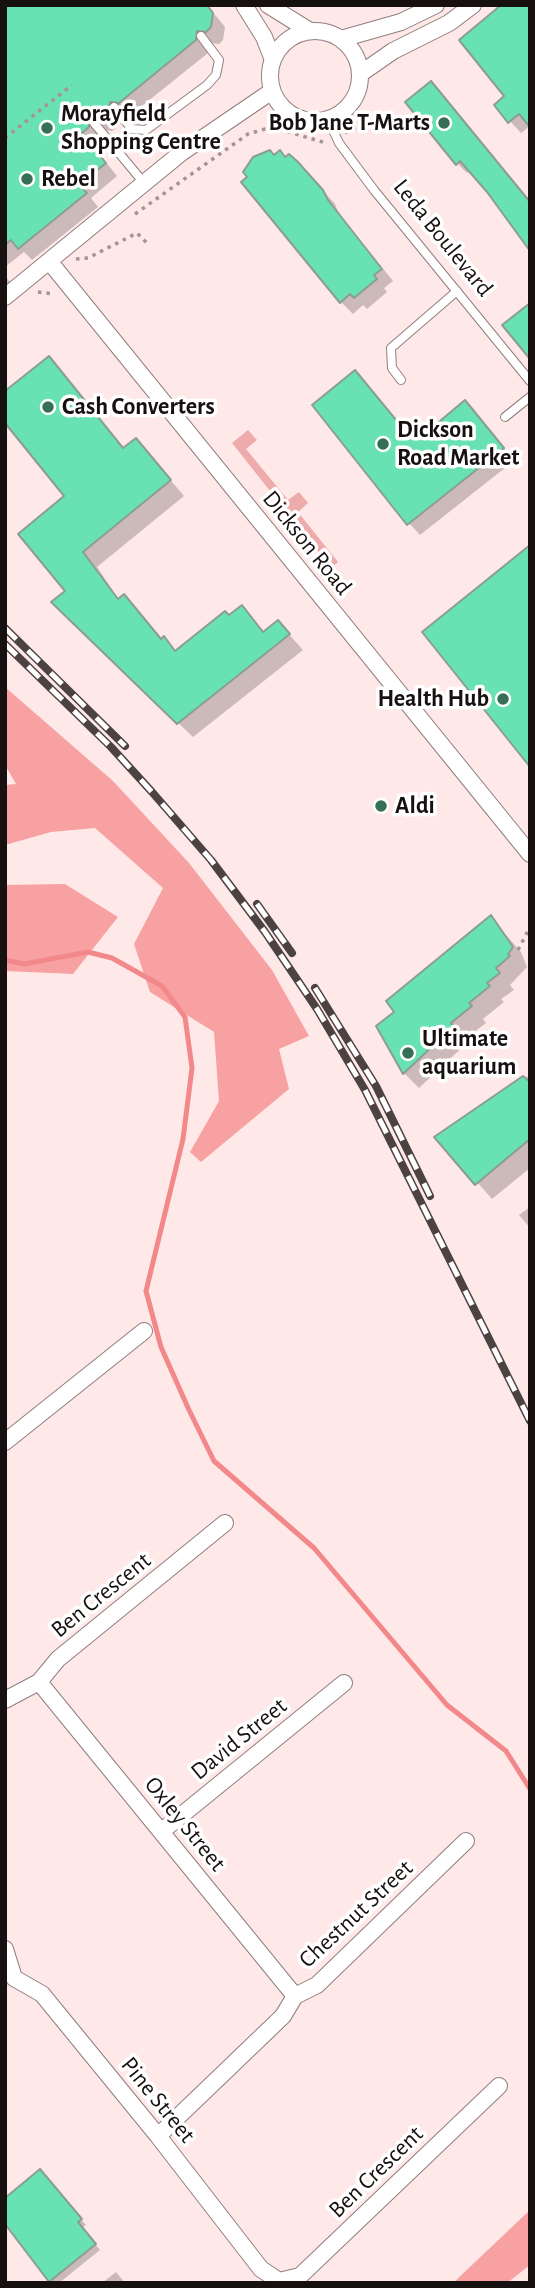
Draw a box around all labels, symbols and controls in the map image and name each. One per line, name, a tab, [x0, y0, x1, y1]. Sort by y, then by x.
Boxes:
place label: Morayfield Shopping Centre	[61, 100, 221, 156]
place label: Bob Jane T-Marts	[268, 109, 430, 137]
marker: Bob Jane T-Marts	[436, 115, 452, 131]
marker: Morayfield Shopping Centre	[39, 120, 55, 136]
place label: Rebel	[41, 165, 96, 193]
marker: Rebel	[19, 171, 35, 187]
street label: Leda Boulevard	[387, 174, 499, 302]
place label: Cash Converters	[62, 393, 215, 421]
marker: Cash Converters	[40, 399, 56, 415]
place label: Dickson Road Market	[397, 416, 519, 472]
marker: Dickson Road Market	[375, 436, 391, 452]
street label: Dickson Road	[256, 485, 358, 601]
place label: Health Hub	[378, 685, 489, 713]
marker: Health Hub	[495, 691, 511, 707]
place label: Aldi	[395, 792, 435, 820]
marker: Aldi	[373, 798, 389, 814]
place label: Ultimate aquarium	[422, 1025, 516, 1081]
marker: Ultimate aquarium	[400, 1045, 416, 1061]
street label: Ben Crescent	[45, 1546, 157, 1644]
street label: David Street	[185, 1692, 293, 1786]
street label: Oxley Street	[138, 1771, 232, 1877]
street label: Chestnut Street	[293, 1854, 419, 1974]
street label: Pine Street	[115, 2051, 201, 2149]
street label: Ben Crescent	[323, 2120, 429, 2224]

